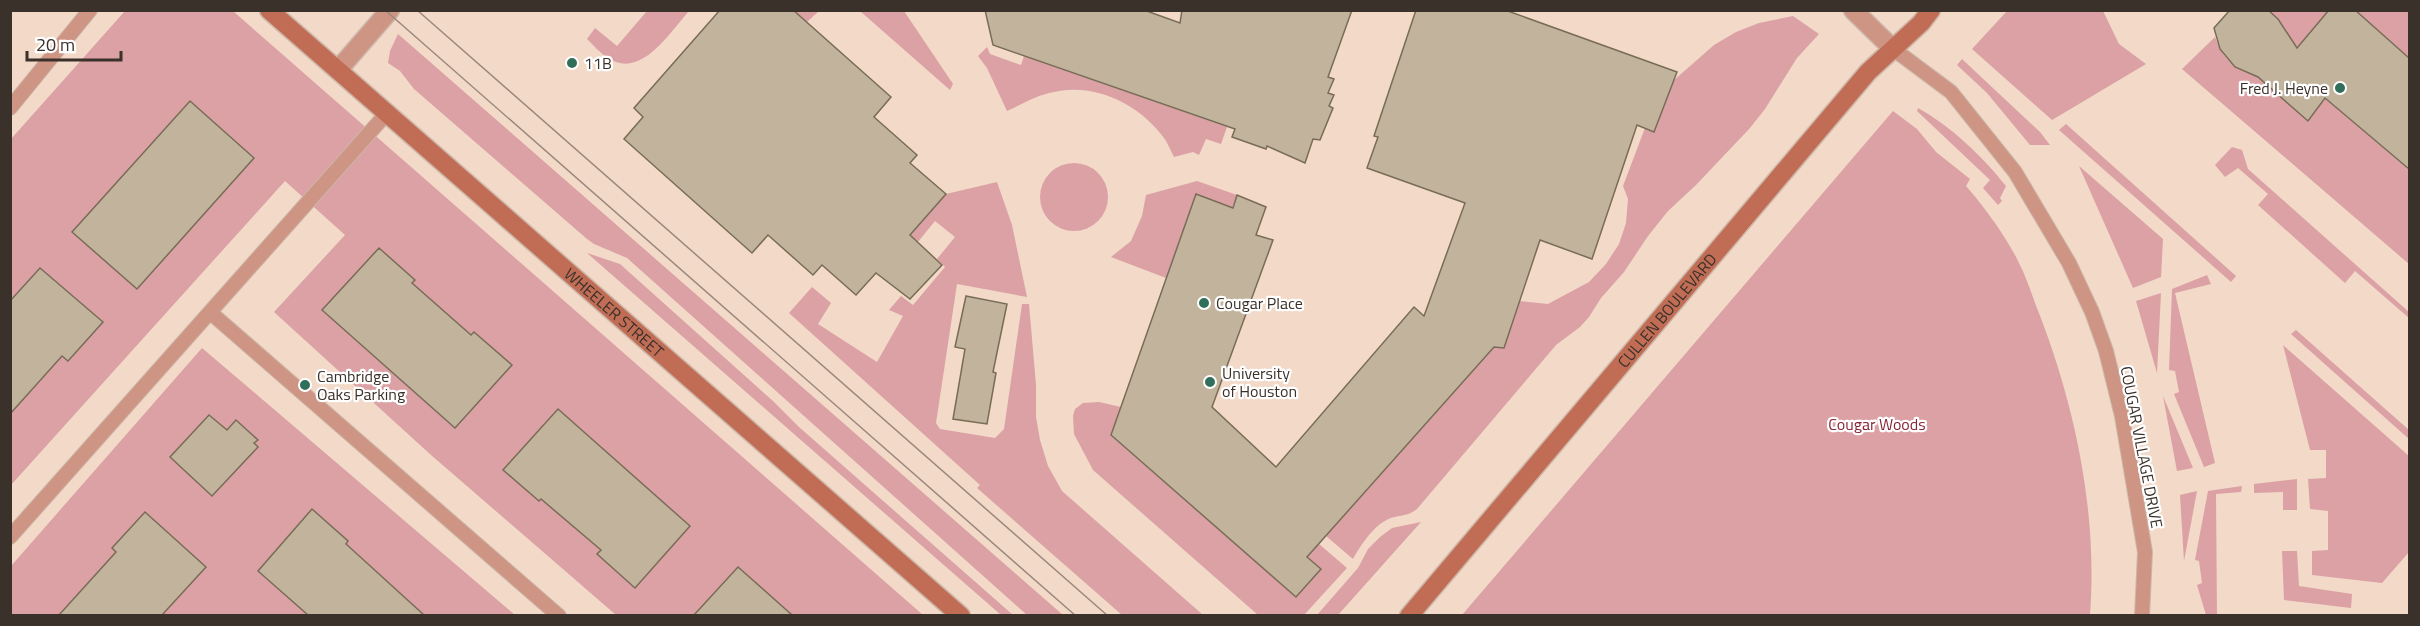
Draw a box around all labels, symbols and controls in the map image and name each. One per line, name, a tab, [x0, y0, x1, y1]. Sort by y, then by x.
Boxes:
scale bar	[27, 24, 122, 62]
text: 20 m	[36, 31, 75, 58]
place label: 11B	[584, 51, 612, 75]
marker: 11B	[565, 56, 579, 70]
place label: Fred J. Heyne	[2240, 76, 2328, 100]
marker: Fred J. Heyne	[2333, 81, 2347, 95]
street label: CULLEN BOULEVARD	[1612, 248, 1722, 373]
street label: WHEELER STREET	[559, 262, 670, 363]
place label: Cougar Place	[1216, 291, 1303, 315]
marker: Cougar Place	[1197, 296, 1211, 310]
place label: University of Houston	[1222, 361, 1297, 403]
place label: Cambridge Oaks Parking	[317, 364, 405, 406]
street label: COUGAR VILLAGE DRIVE	[2115, 364, 2170, 530]
marker: University of Houston	[1203, 375, 1217, 389]
marker: Cambridge Oaks Parking	[298, 378, 312, 392]
park label: Cougar Woods	[1828, 412, 1926, 436]

